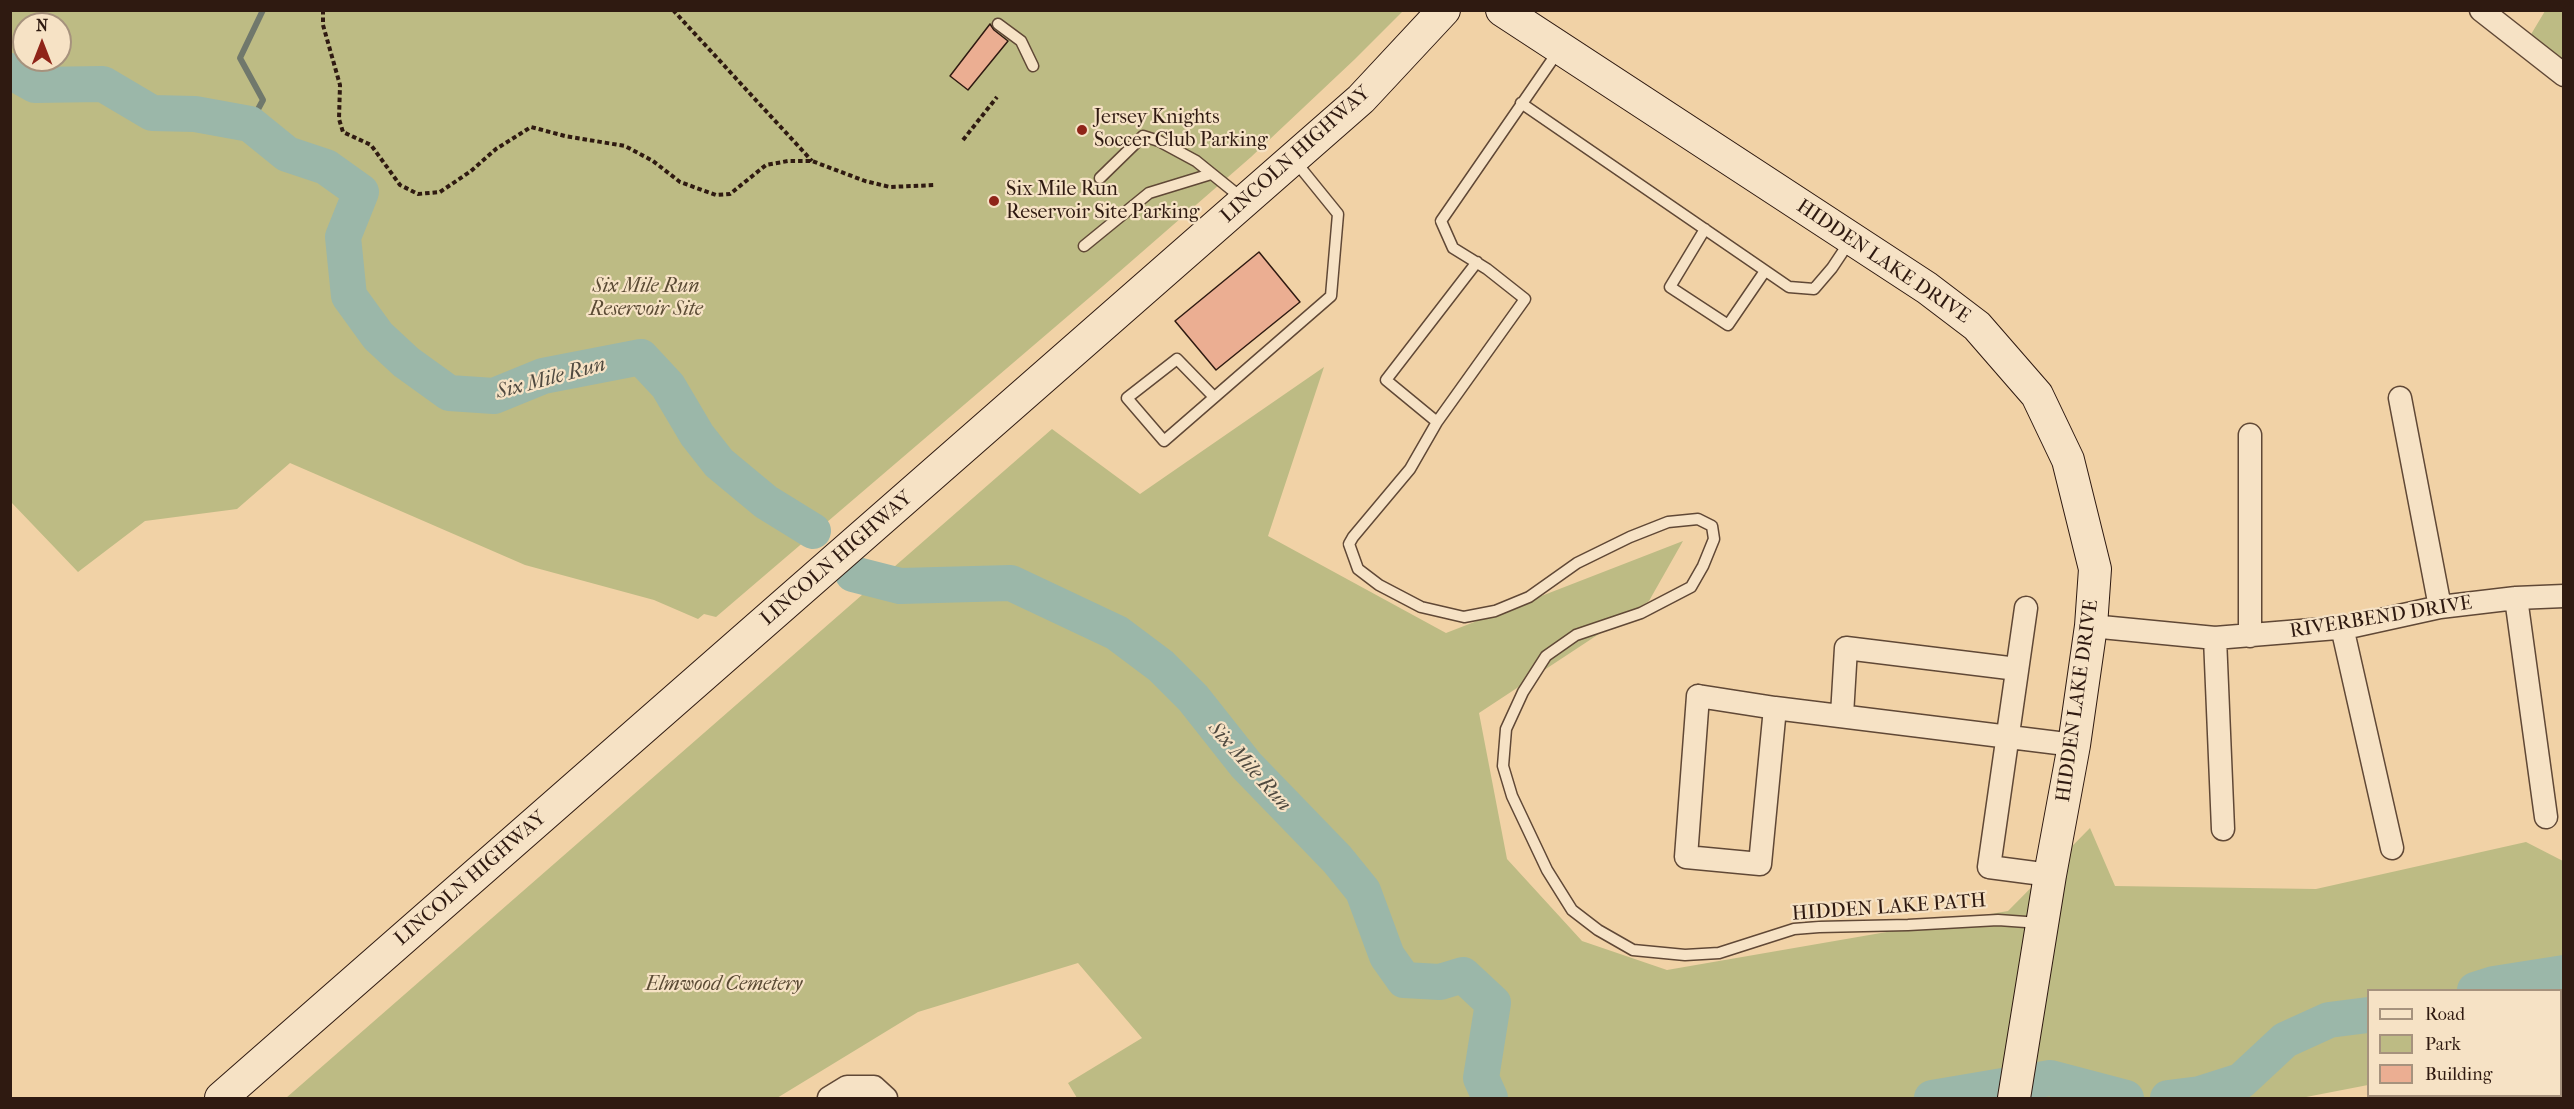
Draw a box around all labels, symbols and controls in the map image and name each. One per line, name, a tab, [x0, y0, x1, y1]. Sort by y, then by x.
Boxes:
north arrow	[12, 12, 72, 72]
text: N	[36, 16, 48, 35]
street label: LINCOLN HIGHWAY	[1216, 81, 1376, 229]
place label: Jersey Knights Soccer Club Parking	[1094, 106, 1268, 153]
marker: Jersey Knights Soccer Club Parking	[1075, 123, 1089, 137]
place label: Six Mile Run Reservoir Site Parking	[1006, 178, 1200, 225]
marker: Six Mile Run Reservoir Site Parking	[987, 194, 1001, 208]
street label: HIDDEN LAKE DRIVE	[1792, 195, 1974, 329]
park label: Six Mile Run Reservoir Site	[589, 275, 703, 322]
water label: Six Mile Run	[494, 352, 608, 406]
street label: LINCOLN HIGHWAY	[756, 487, 918, 631]
street label: RIVERBEND DRIVE	[2288, 592, 2474, 644]
street label: HIDDEN LAKE DRIVE	[2052, 598, 2104, 804]
water label: Six Mile Run	[1202, 717, 1296, 817]
street label: LINCOLN HIGHWAY	[390, 807, 552, 951]
street label: HIDDEN LAKE PATH	[1791, 889, 1987, 927]
park label: Elmwood Cemetery	[646, 973, 802, 997]
legend	[2367, 989, 2562, 1097]
text: Road	[2425, 1004, 2465, 1025]
text: Park	[2425, 1034, 2461, 1055]
text: Building	[2425, 1064, 2492, 1085]

